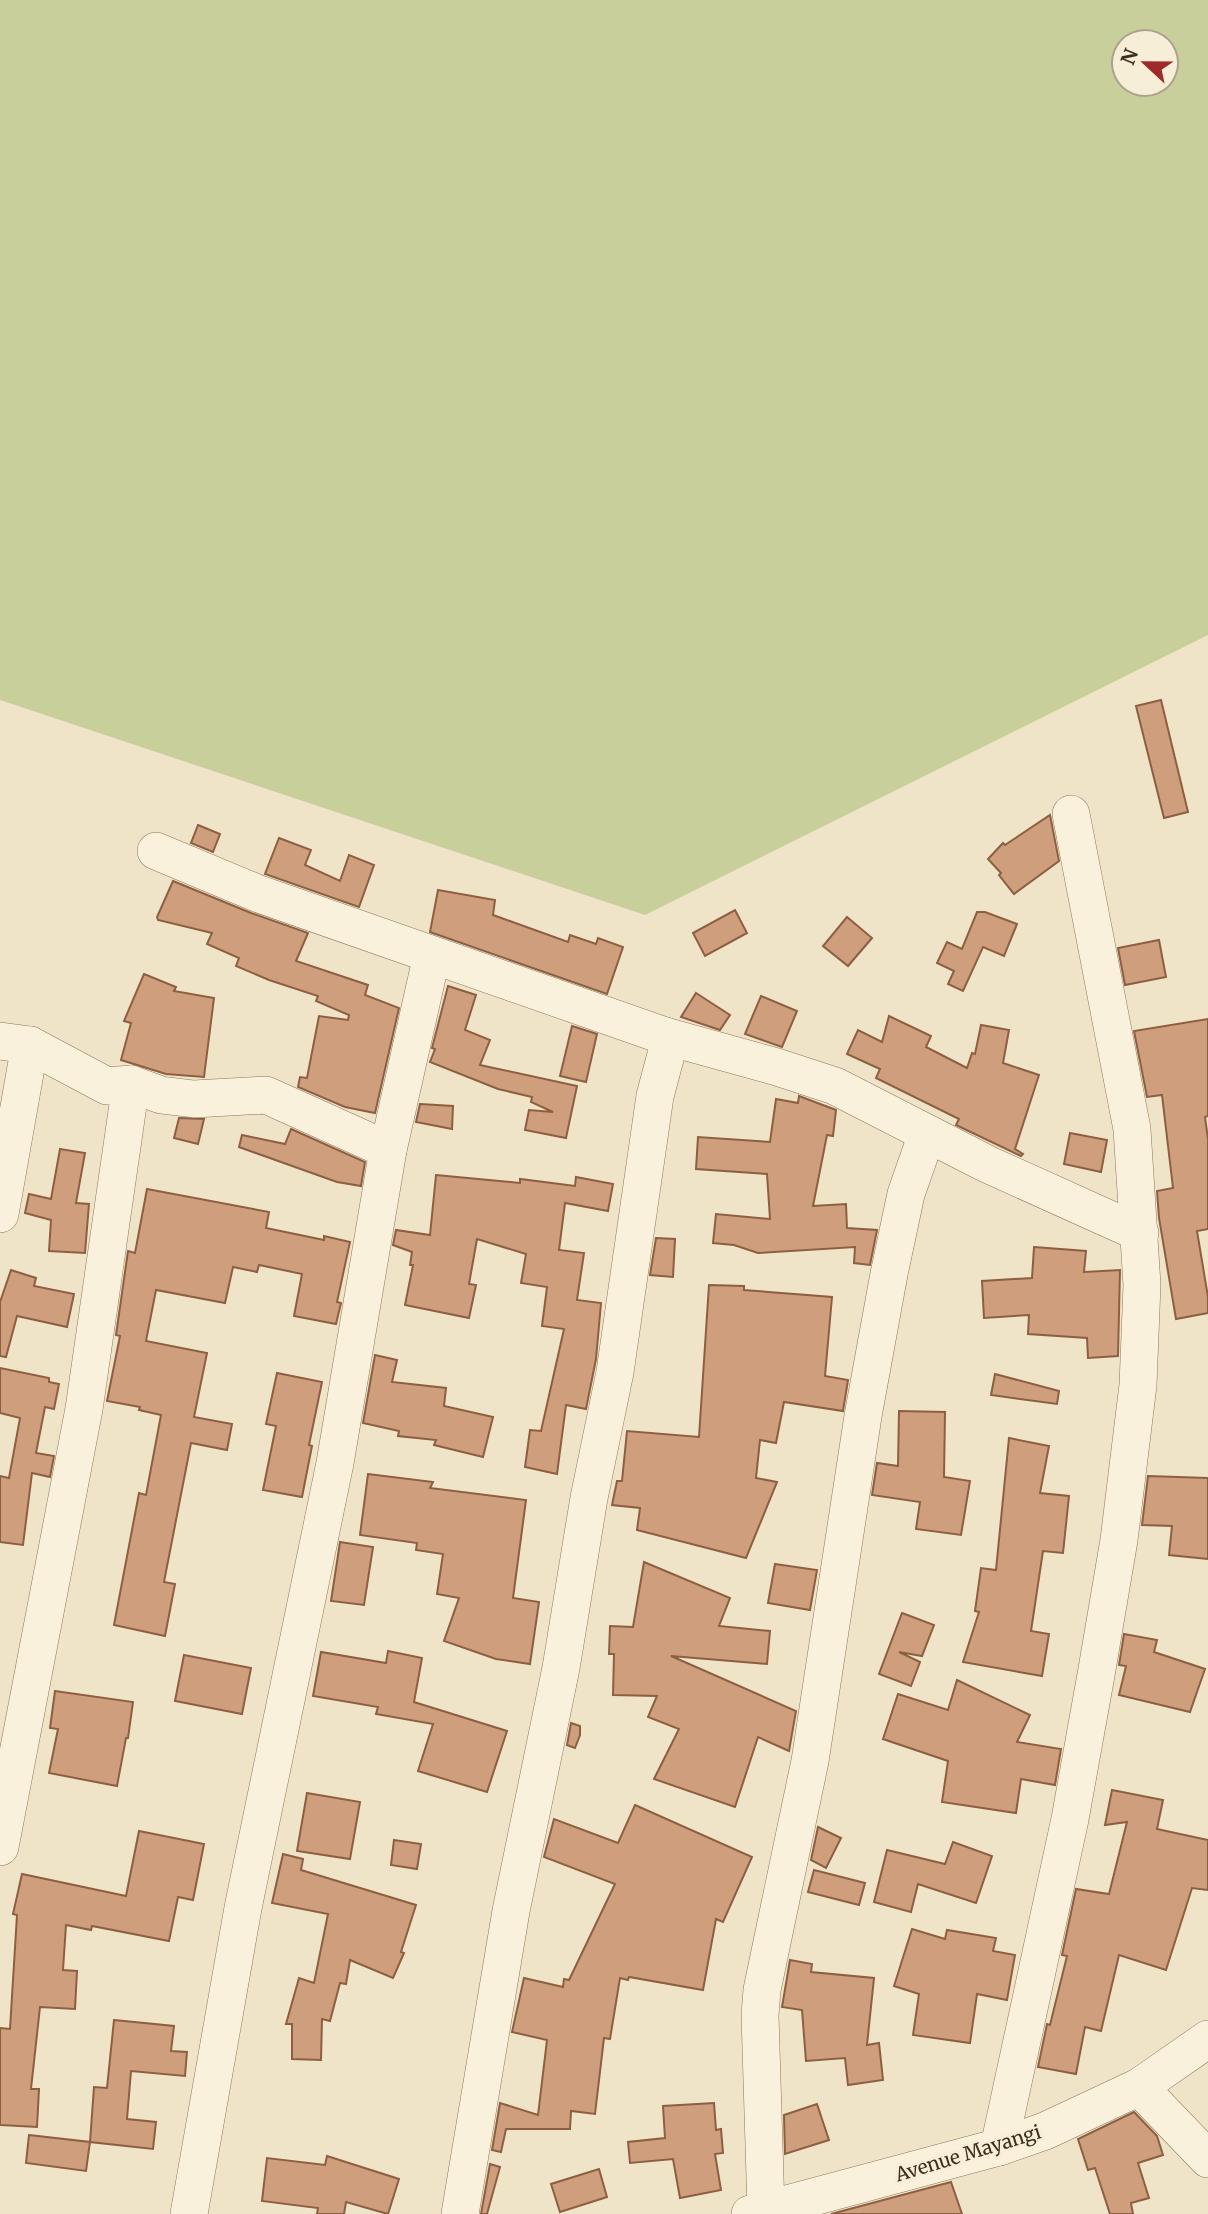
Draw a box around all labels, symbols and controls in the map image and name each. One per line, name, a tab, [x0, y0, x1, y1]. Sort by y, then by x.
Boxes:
north arrow	[1110, 28, 1180, 98]
text: N	[1115, 45, 1143, 68]
street label: Avenue Mayangi	[891, 2119, 1044, 2187]

